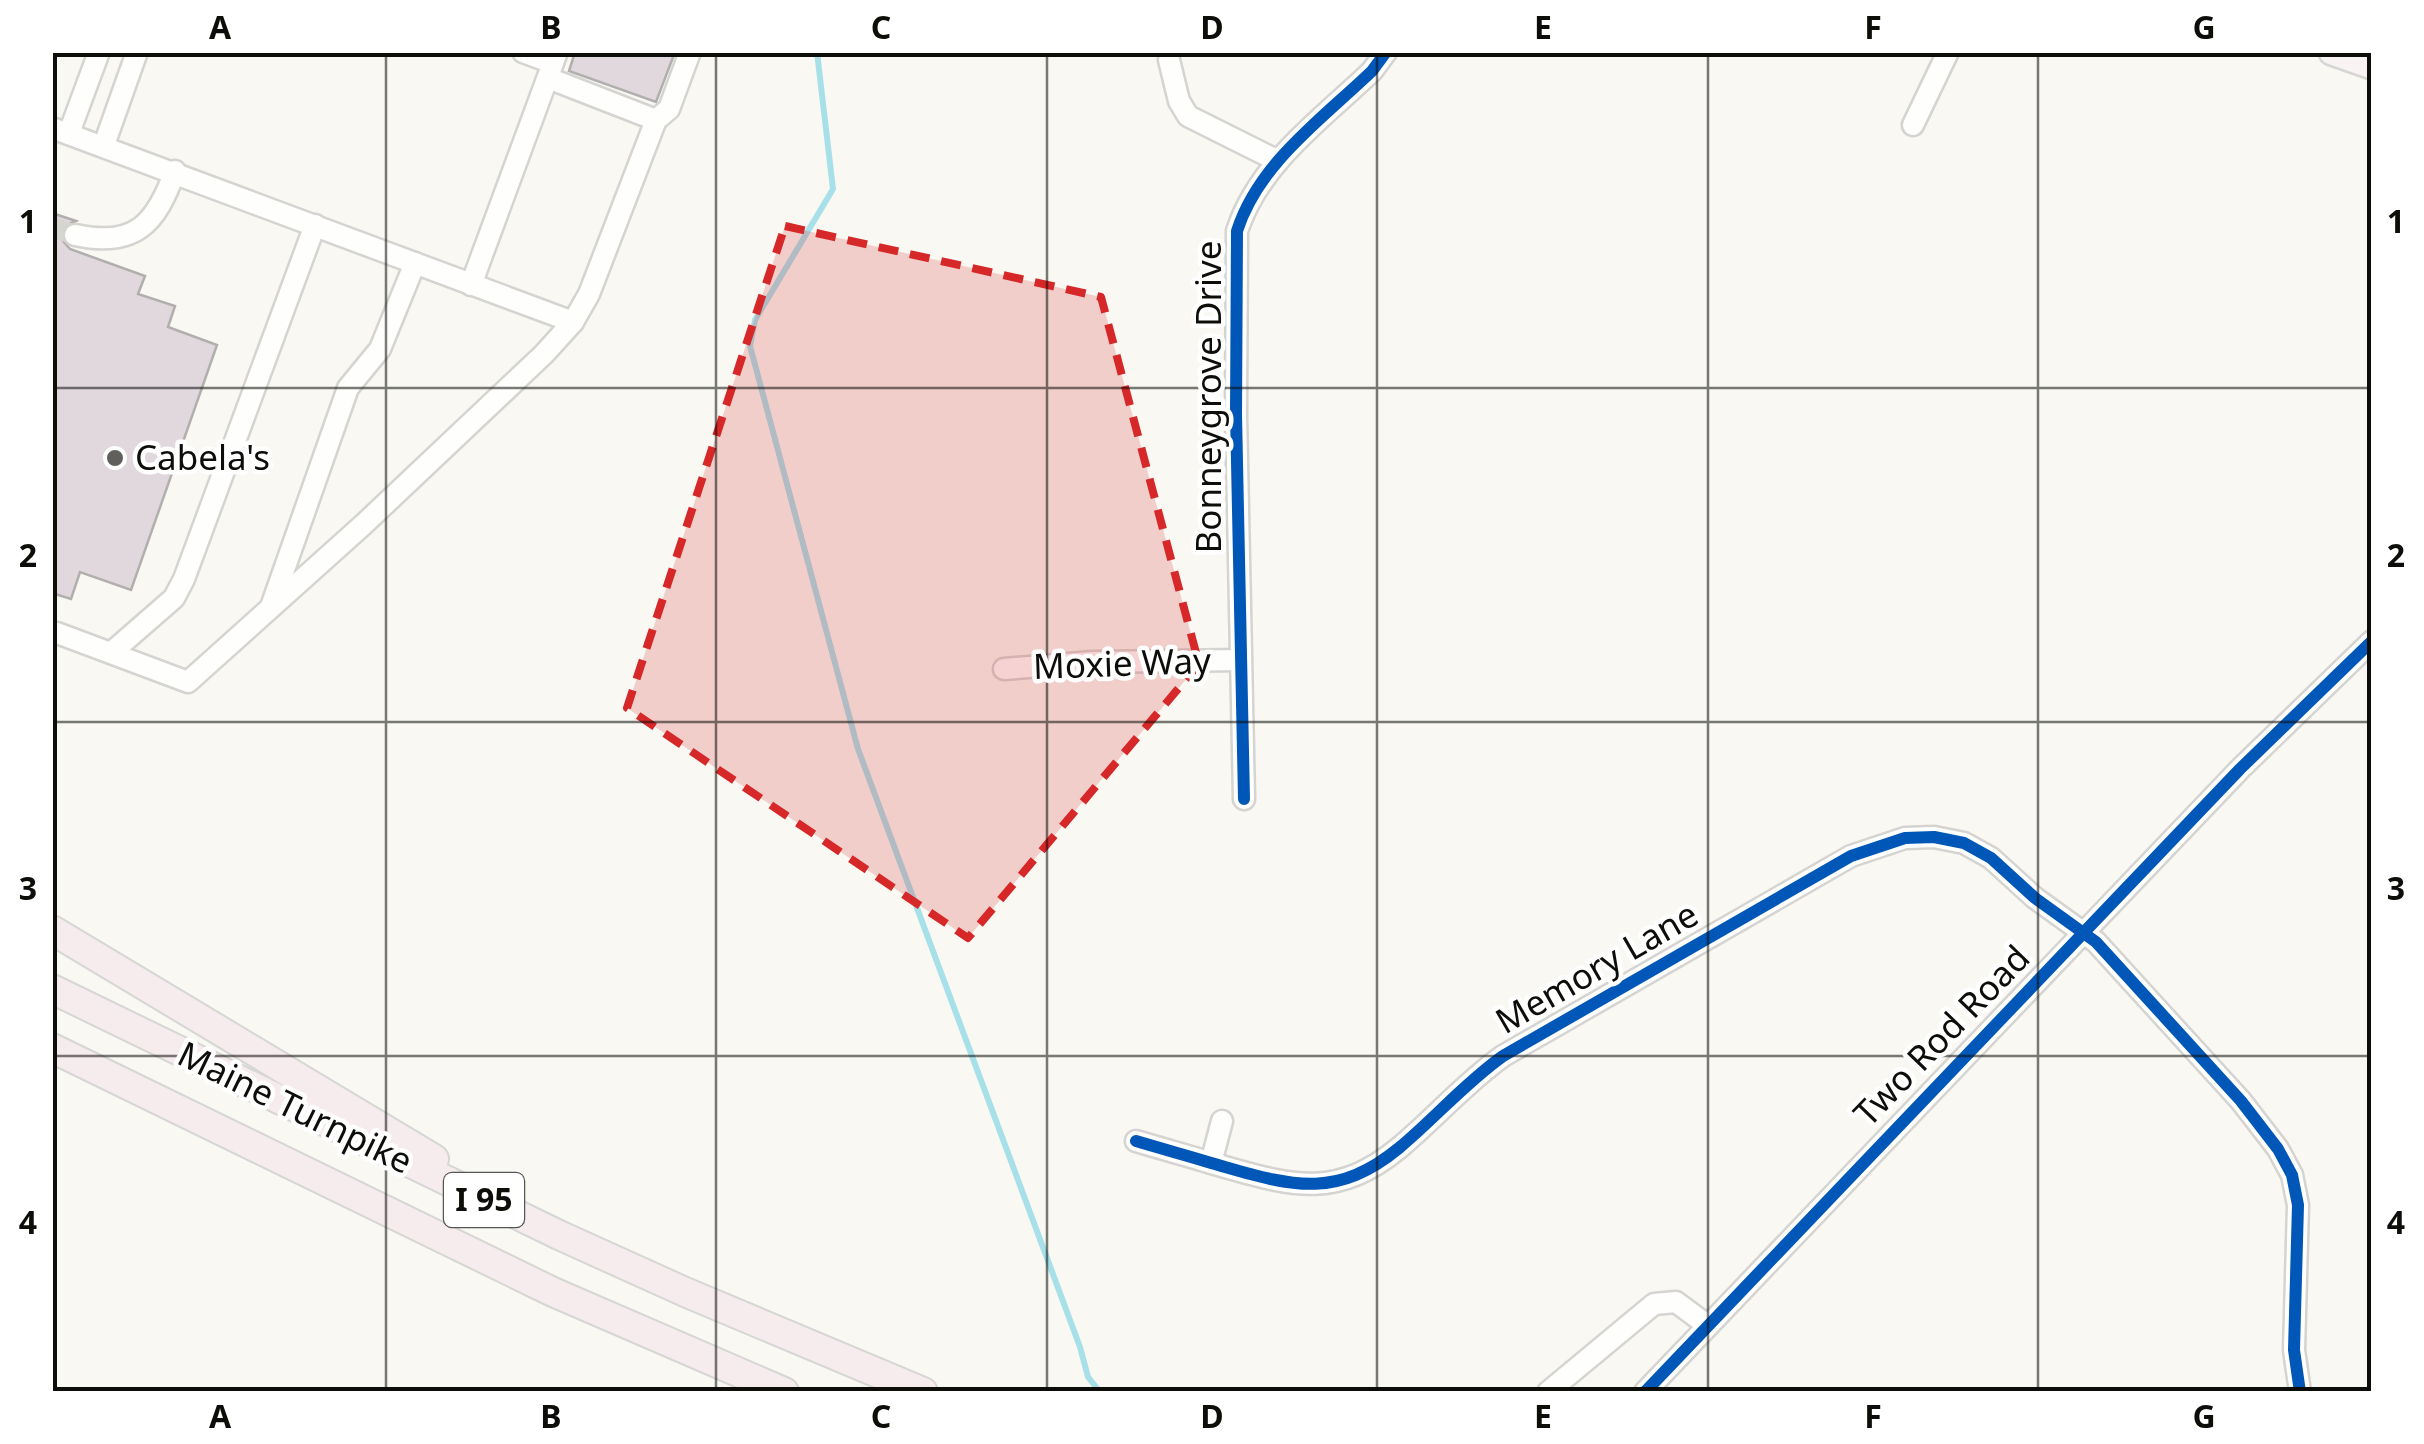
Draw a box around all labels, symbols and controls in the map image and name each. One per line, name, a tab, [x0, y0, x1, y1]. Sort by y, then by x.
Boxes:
text: A	[209, 5, 232, 48]
text: B	[540, 5, 562, 48]
text: C	[871, 5, 891, 48]
text: D	[1200, 5, 1224, 48]
text: E	[1534, 5, 1552, 48]
text: F	[1864, 5, 1882, 48]
text: G	[2192, 5, 2216, 48]
text: 1	[19, 199, 37, 242]
text: 1	[2387, 199, 2405, 242]
street label: Bonneygrove Drive	[1184, 240, 1231, 554]
place label: Cabela's	[135, 433, 270, 480]
marker: Cabela's	[104, 447, 126, 469]
text: 2	[19, 533, 37, 576]
text: 2	[2387, 533, 2405, 576]
street label: Moxie Way	[1032, 636, 1212, 689]
text: 3	[19, 866, 37, 909]
text: 3	[2387, 866, 2405, 909]
street label: Memory Lane	[1487, 890, 1706, 1044]
street label: Two Rod Road	[1843, 934, 2039, 1136]
street label: Maine Turnpike	[171, 1030, 421, 1184]
road number: I 95	[444, 1173, 524, 1227]
text: 4	[19, 1200, 37, 1243]
text: 4	[2387, 1200, 2405, 1243]
text: A	[209, 1394, 232, 1437]
text: B	[540, 1394, 562, 1437]
text: C	[871, 1394, 891, 1437]
text: D	[1200, 1394, 1224, 1437]
text: E	[1534, 1394, 1552, 1437]
text: F	[1864, 1394, 1882, 1437]
text: G	[2192, 1394, 2216, 1437]

